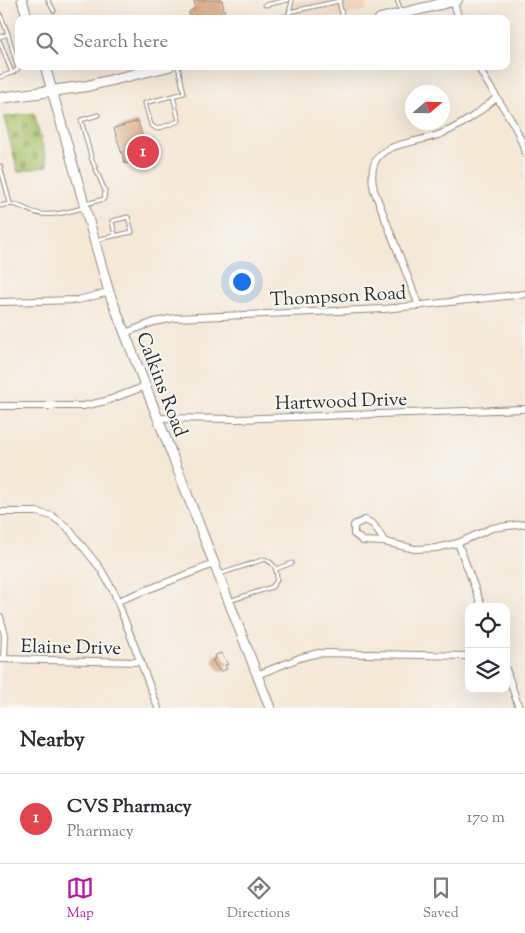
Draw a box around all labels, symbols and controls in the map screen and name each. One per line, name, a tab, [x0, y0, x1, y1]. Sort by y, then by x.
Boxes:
search box	[15, 15, 510, 70]
icon: search	[33, 29, 61, 57]
text: Search here	[73, 29, 168, 56]
north arrow	[405, 85, 450, 130]
pin: 1	[127, 133, 159, 171]
your location	[229, 269, 255, 295]
street label: Thompson Road	[269, 280, 407, 315]
street label: Calkins Road	[128, 328, 193, 442]
street label: Hartwood Drive	[275, 387, 408, 418]
map controls	[465, 603, 510, 693]
button: locate	[465, 603, 510, 648]
street label: Elaine Drive	[20, 634, 122, 663]
button: layers	[465, 648, 510, 693]
text: Nearby	[20, 726, 85, 756]
text: CVS Pharmacy	[67, 794, 192, 821]
text: 1	[33, 807, 39, 830]
text: 170 m	[467, 807, 505, 830]
text: Pharmacy	[67, 821, 134, 844]
tab: Map	[66, 874, 94, 924]
tab: Directions	[227, 874, 290, 924]
tab: Saved	[423, 874, 459, 924]

